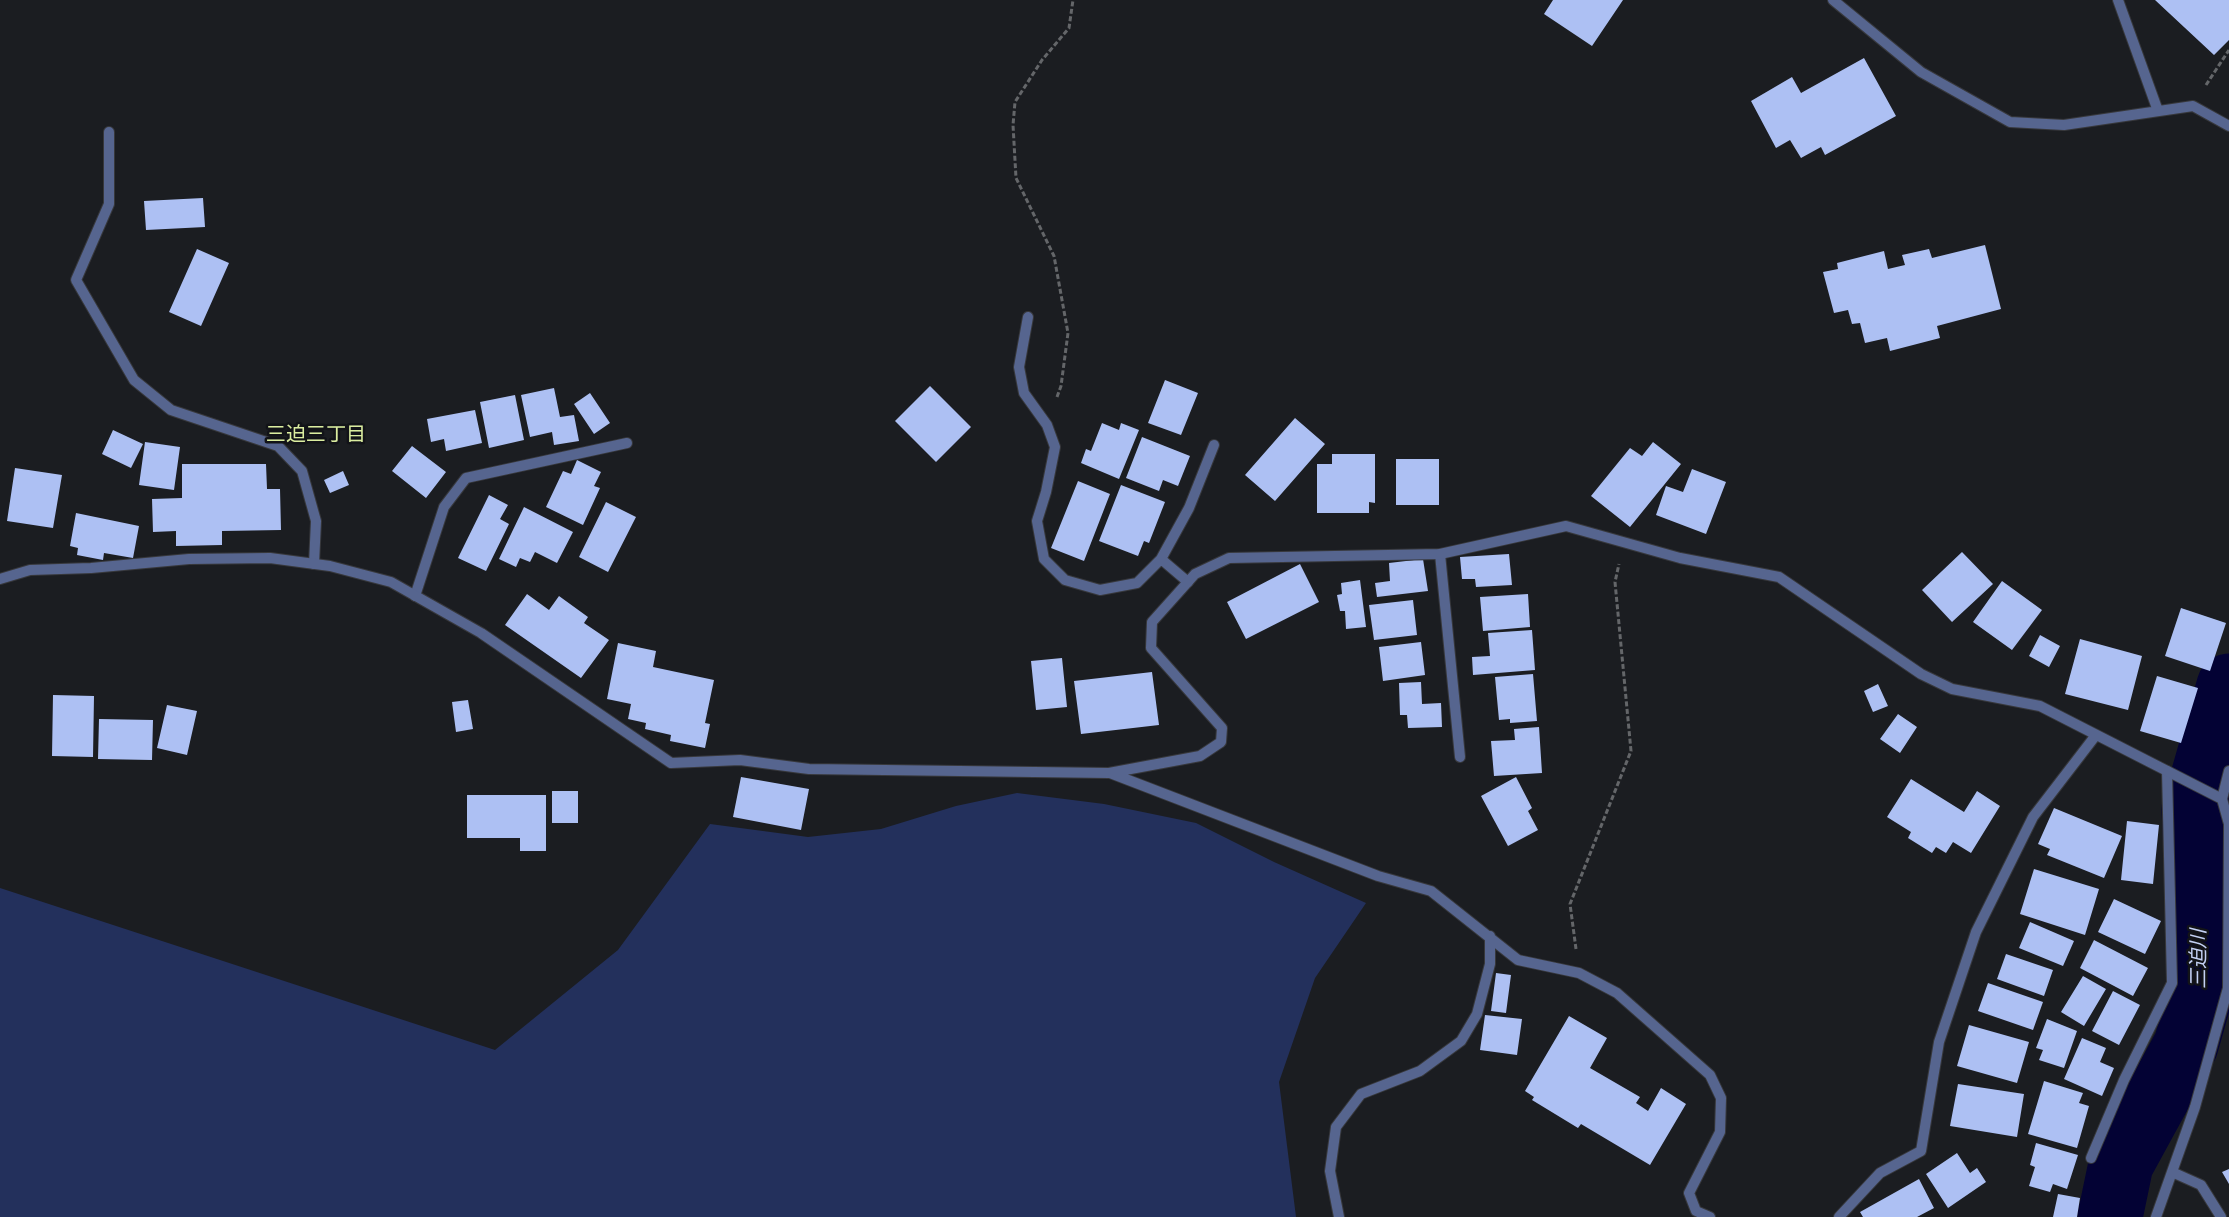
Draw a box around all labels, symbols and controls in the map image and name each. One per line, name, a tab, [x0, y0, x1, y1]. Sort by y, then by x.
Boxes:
district label: 三迫三丁目	[266, 423, 366, 447]
water label: 三迫川	[2187, 929, 2211, 989]

